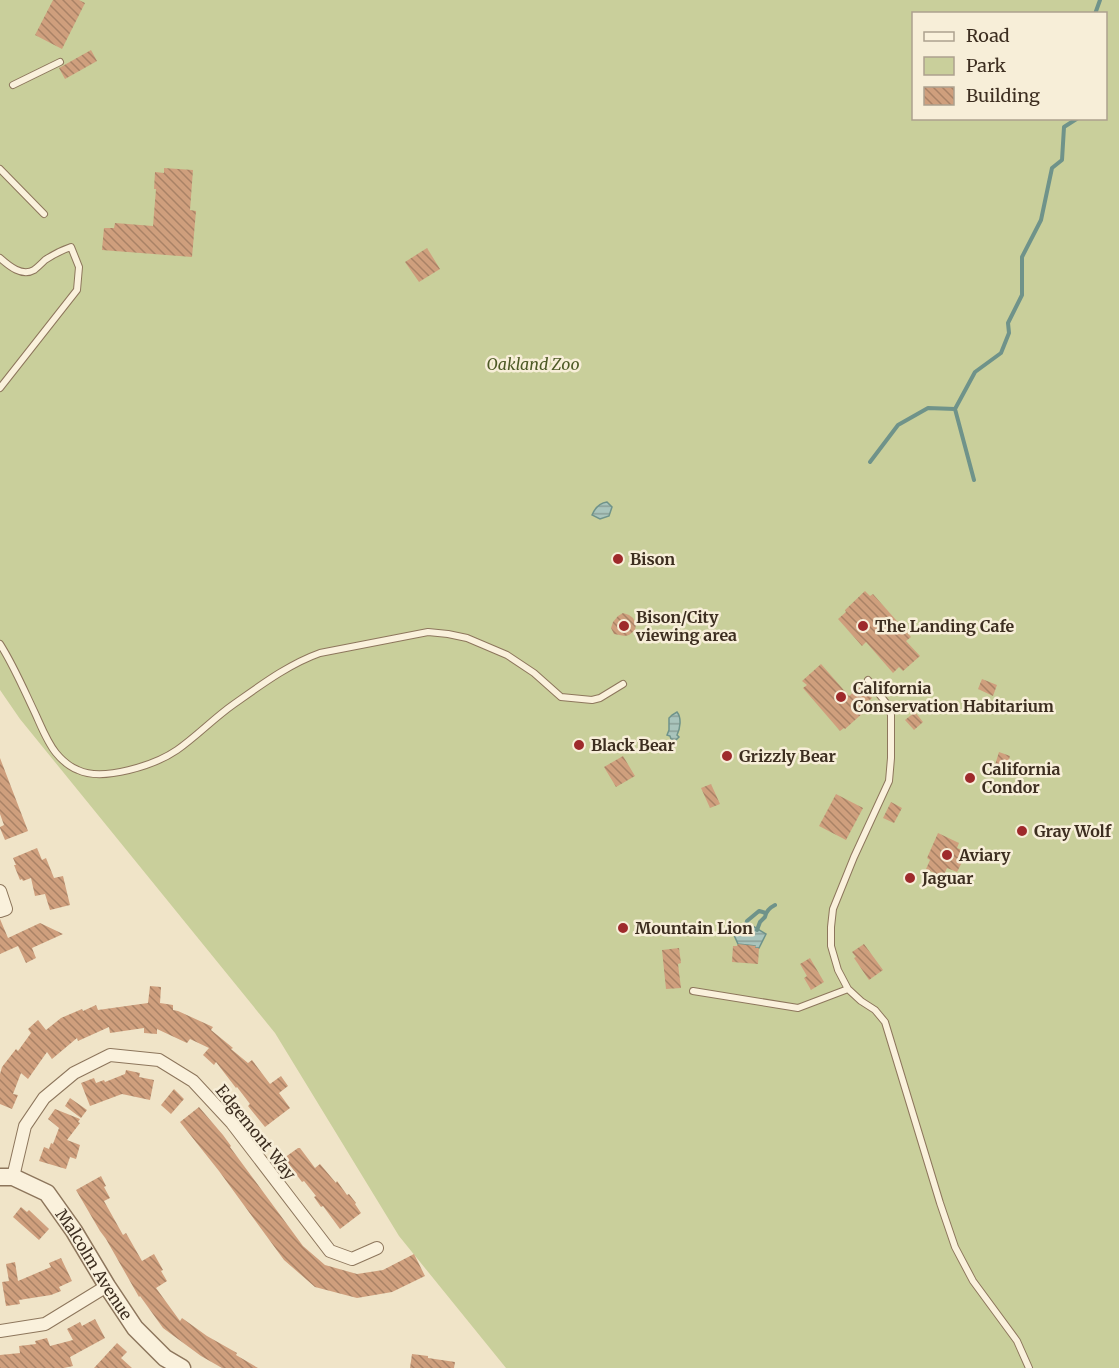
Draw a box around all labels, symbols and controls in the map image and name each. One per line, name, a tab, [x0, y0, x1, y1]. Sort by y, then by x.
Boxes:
legend	[912, 12, 1107, 120]
text: Road	[966, 24, 1010, 47]
text: Park	[966, 54, 1007, 77]
text: Building	[966, 84, 1040, 107]
park label: Oakland Zoo	[486, 354, 580, 374]
place label: Bison	[630, 549, 675, 569]
marker: Bison	[611, 552, 625, 566]
place label: Bison/City viewing area	[635, 607, 737, 645]
place label: The Landing Cafe	[875, 616, 1015, 636]
marker: Bison/City viewing area	[617, 619, 631, 633]
marker: The Landing Cafe	[856, 619, 870, 633]
place label: California Conservation Habitarium	[853, 678, 1054, 716]
marker: California Conservation Habitarium	[834, 690, 848, 704]
place label: Black Bear	[591, 735, 675, 755]
marker: Black Bear	[572, 738, 586, 752]
place label: Grizzly Bear	[739, 746, 836, 766]
marker: Grizzly Bear	[720, 749, 734, 763]
place label: California Condor	[982, 759, 1061, 797]
marker: California Condor	[963, 771, 977, 785]
place label: Gray Wolf	[1034, 821, 1112, 841]
marker: Gray Wolf	[1015, 824, 1029, 838]
place label: Aviary	[958, 845, 1011, 865]
marker: Aviary	[940, 848, 954, 862]
place label: Jaguar	[921, 868, 974, 888]
marker: Jaguar	[903, 871, 917, 885]
place label: Mountain Lion	[635, 918, 753, 938]
marker: Mountain Lion	[616, 921, 630, 935]
street label: Edgemont Way	[212, 1081, 301, 1184]
street label: Malcolm Avenue	[51, 1205, 137, 1323]

